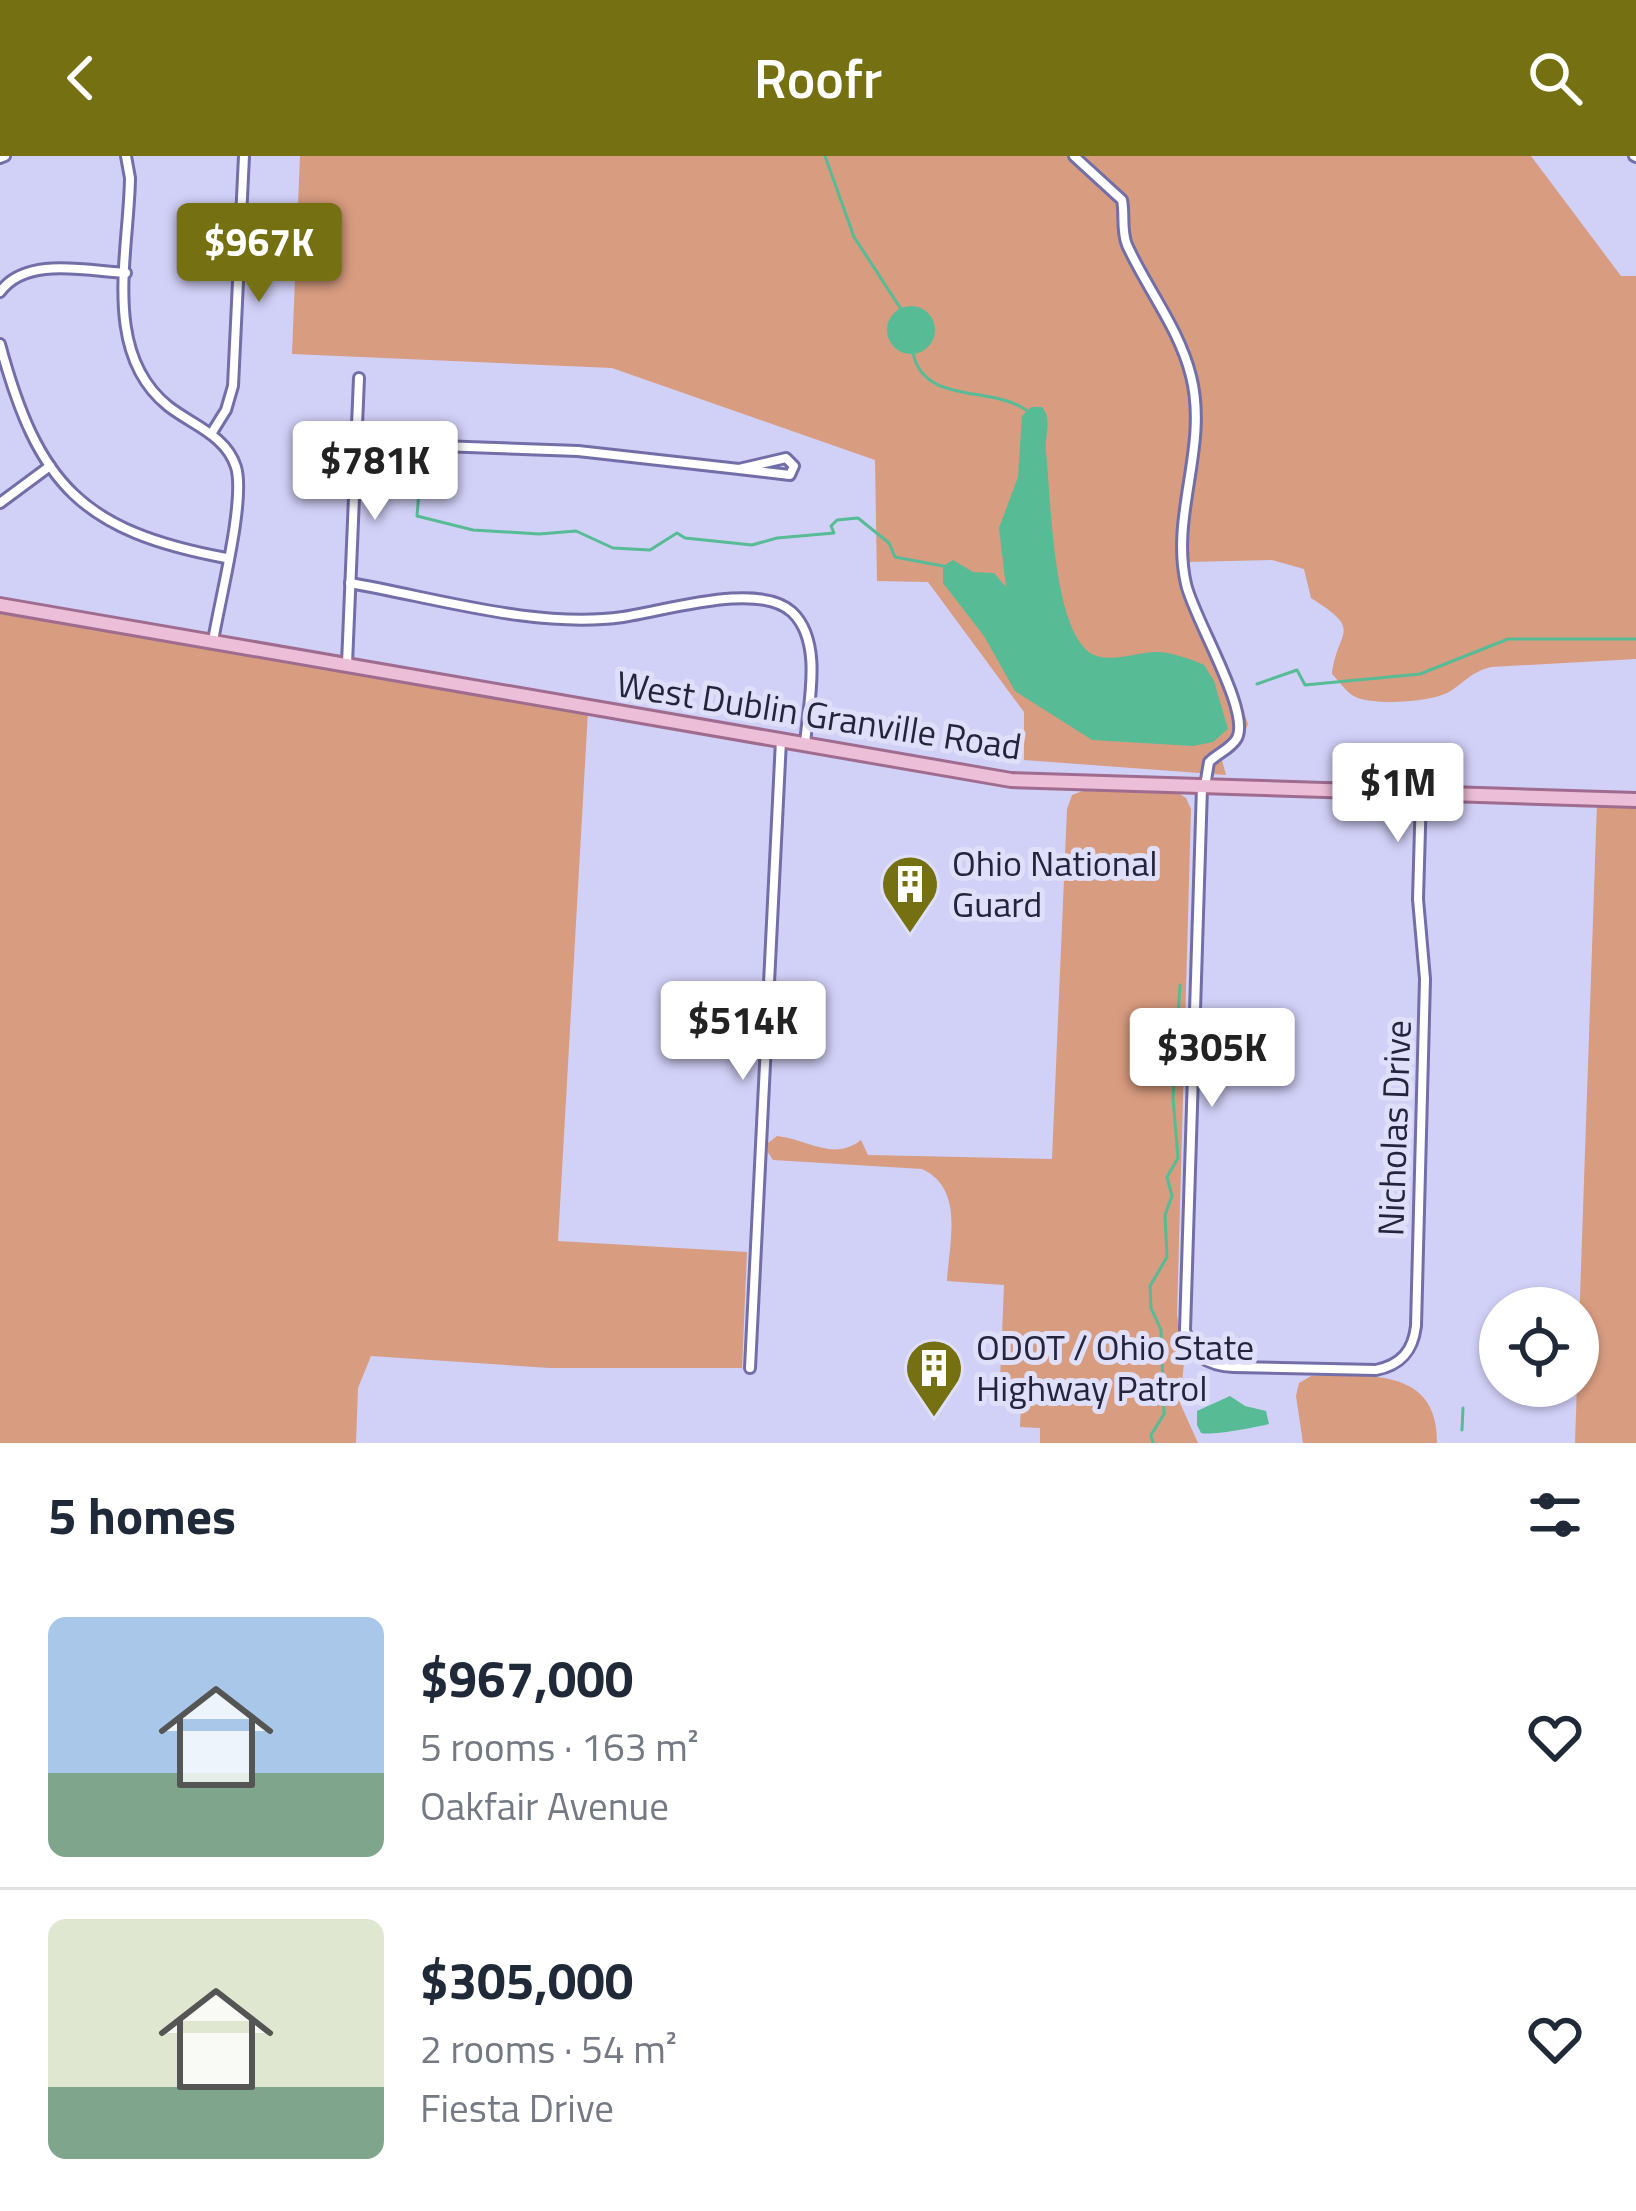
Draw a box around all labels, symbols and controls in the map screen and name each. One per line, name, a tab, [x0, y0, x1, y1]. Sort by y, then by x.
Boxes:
text: Roofr	[754, 37, 882, 119]
icon: back	[48, 45, 114, 111]
icon: search	[1522, 45, 1588, 111]
pin: $967K	[175, 203, 343, 305]
text: $967K	[204, 212, 314, 271]
pin: $781K	[291, 421, 459, 523]
text: $781K	[320, 430, 430, 489]
street label: West Dublin Granville Road	[613, 655, 1025, 774]
pin: $1M	[1340, 743, 1456, 845]
text: $1M	[1359, 752, 1437, 811]
place label: Ohio National Guard	[952, 835, 1158, 931]
building icon: Ohio National Guard	[879, 853, 941, 935]
pin: $514K	[659, 981, 827, 1083]
text: $514K	[688, 990, 798, 1049]
pin: $305K	[1128, 1008, 1296, 1110]
text: $305K	[1157, 1017, 1267, 1076]
street label: Nicholas Drive	[1362, 1019, 1425, 1237]
map controls	[1479, 1287, 1599, 1407]
button: locate	[1479, 1287, 1599, 1407]
place label: ODOT / Ohio State Highway Patrol	[976, 1319, 1254, 1415]
building icon: ODOT / Ohio State Highway Patrol	[903, 1337, 965, 1419]
text: 5 homes	[48, 1476, 236, 1554]
icon: filters	[1522, 1482, 1588, 1548]
text: $967,000	[420, 1639, 633, 1717]
icon: home	[144, 1665, 288, 1809]
icon: heart	[1522, 1704, 1588, 1770]
text: 5 rooms · 163 m²	[420, 1717, 699, 1776]
text: Oakfair Avenue	[420, 1776, 669, 1835]
text: $305,000	[420, 1941, 633, 2019]
icon: home	[144, 1967, 288, 2111]
icon: heart	[1522, 2006, 1588, 2072]
text: 2 rooms · 54 m²	[420, 2019, 677, 2078]
text: Fiesta Drive	[420, 2078, 614, 2137]

